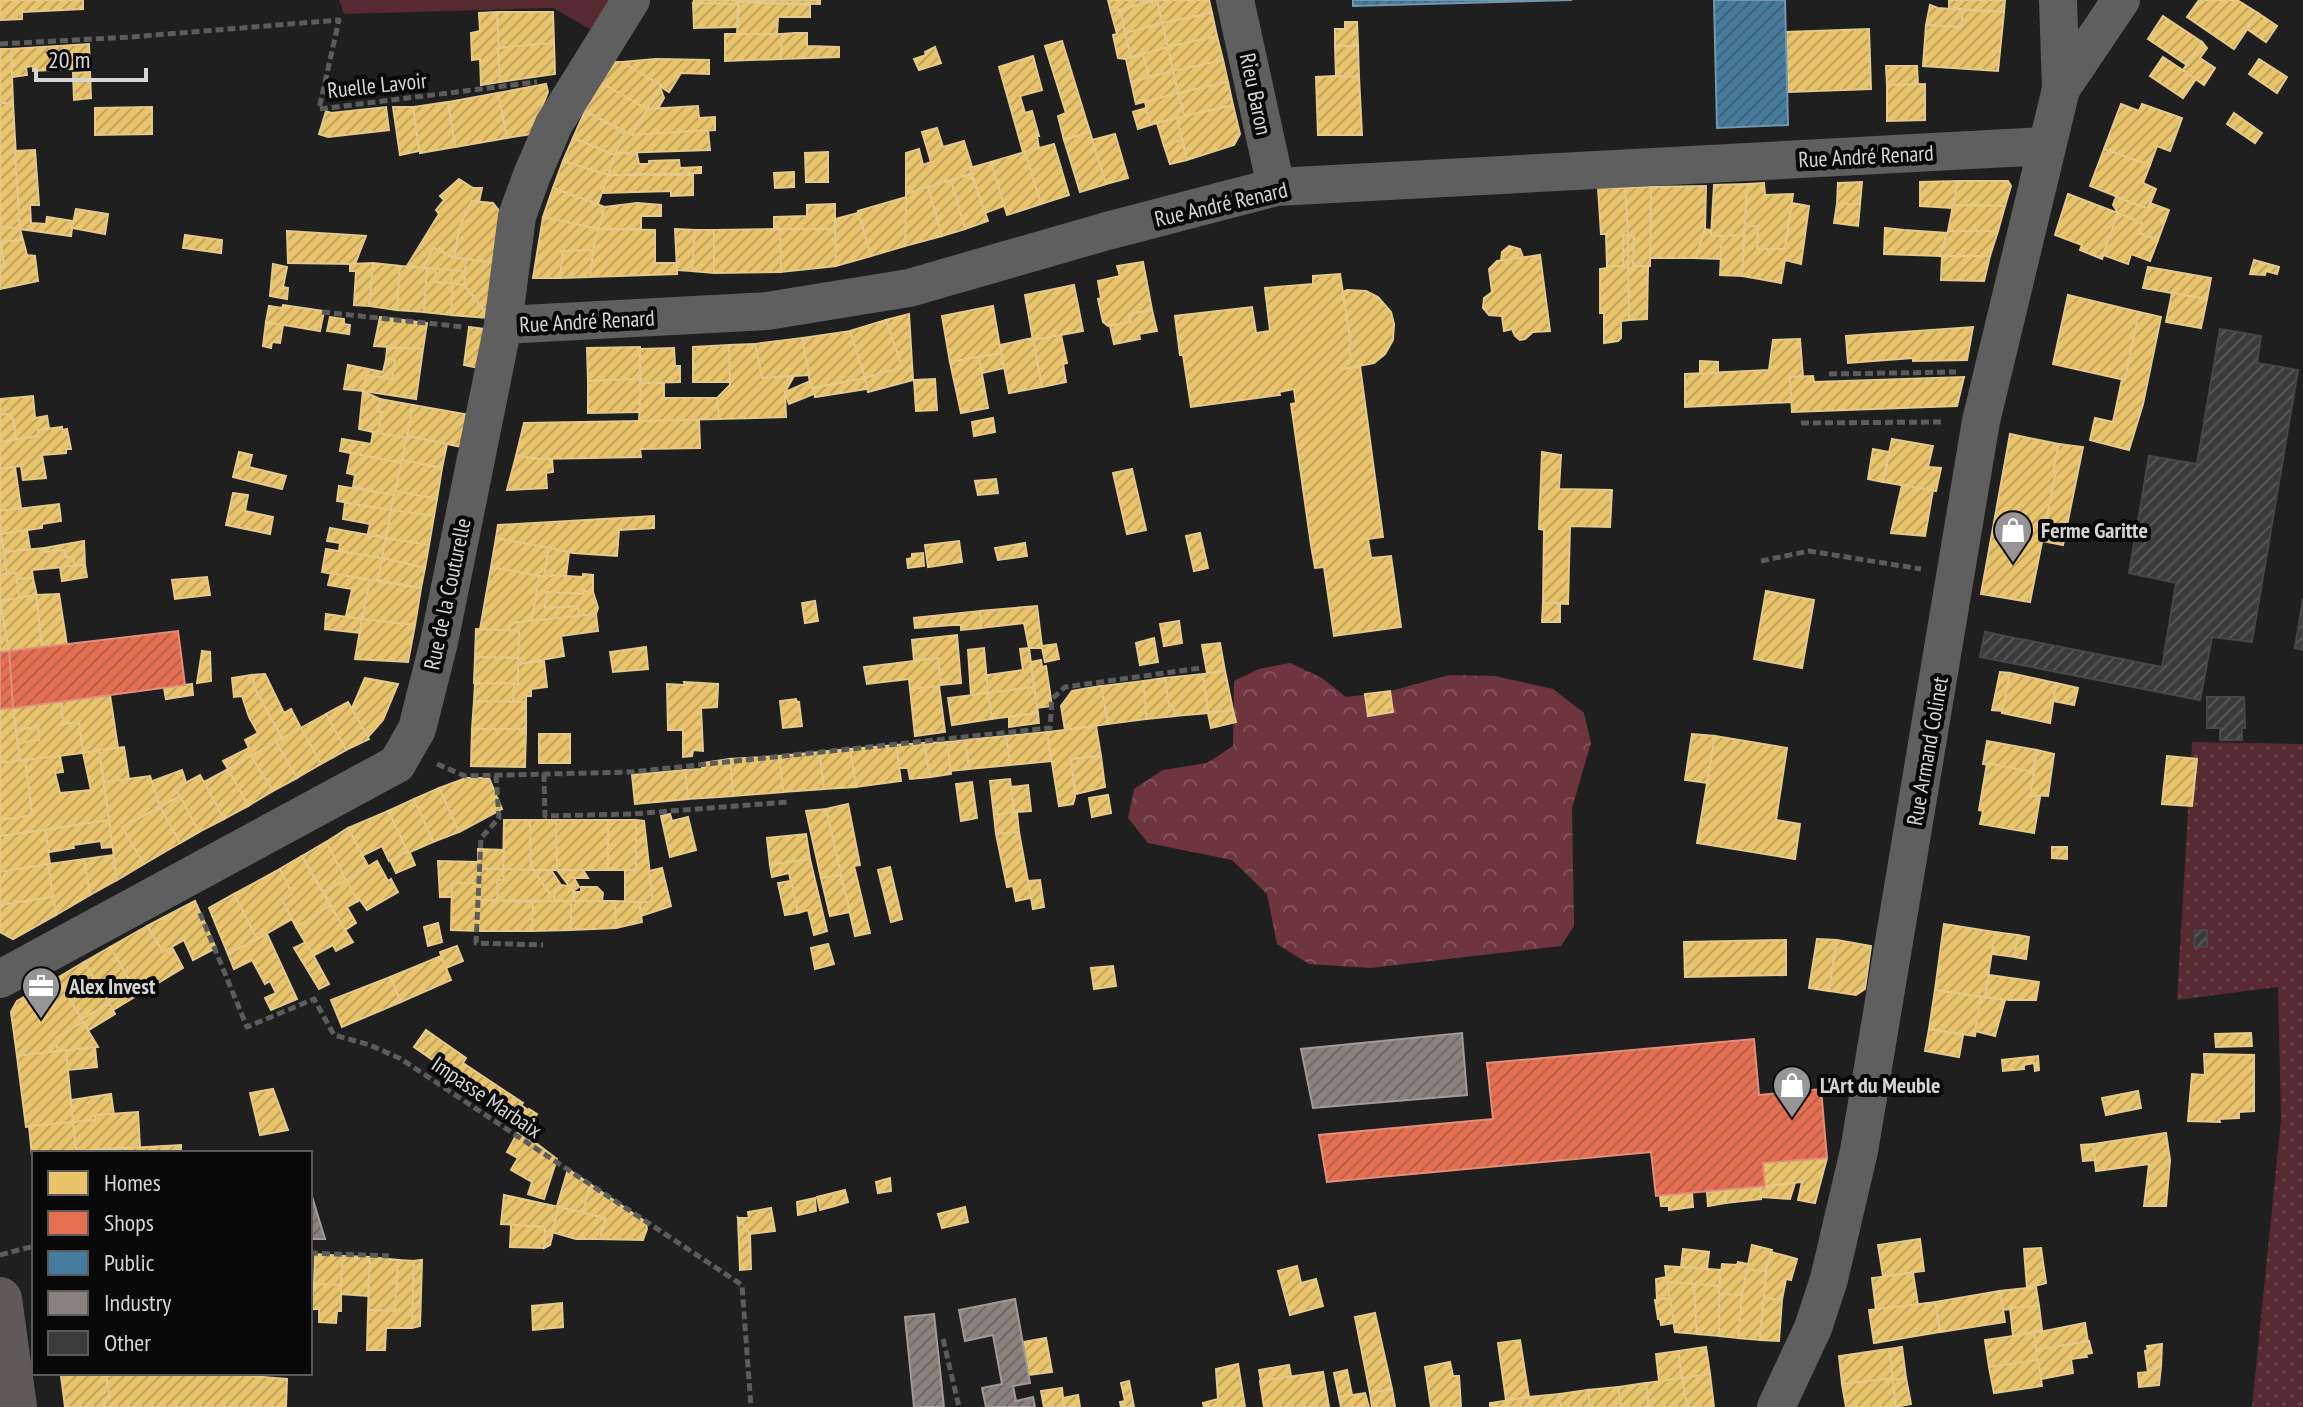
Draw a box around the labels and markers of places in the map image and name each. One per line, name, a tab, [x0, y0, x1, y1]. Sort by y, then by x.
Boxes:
shop icon: Ferme Garitte	[1992, 509, 2034, 564]
place label: Ferme Garitte	[2041, 516, 2148, 544]
office icon: Alex Invest	[20, 965, 62, 1020]
place label: Alex Invest	[68, 972, 156, 1000]
shop icon: L'Art du Meuble	[1771, 1064, 1813, 1119]
place label: L'Art du Meuble	[1820, 1071, 1941, 1099]

